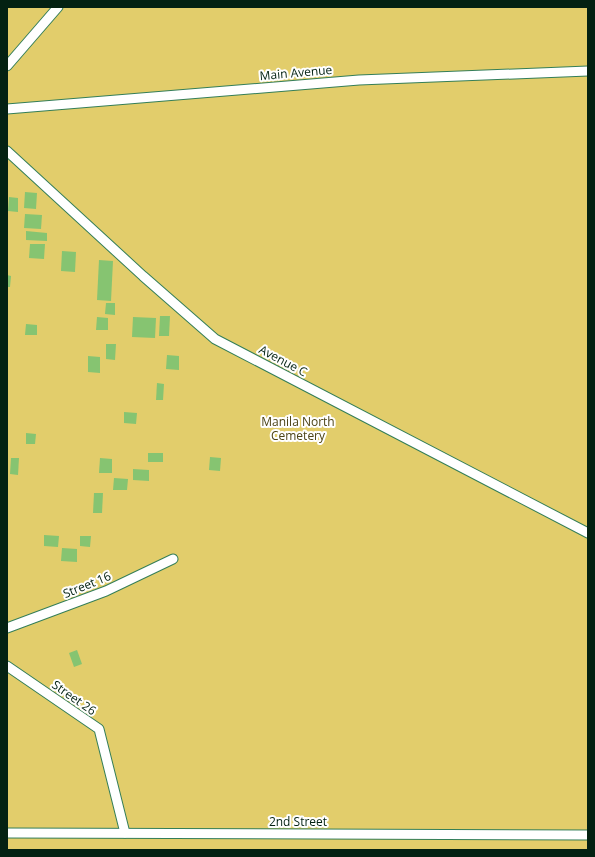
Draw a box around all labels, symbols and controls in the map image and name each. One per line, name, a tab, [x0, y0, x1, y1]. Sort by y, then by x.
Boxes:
street label: Main Avenue	[259, 61, 333, 84]
street label: Avenue C	[256, 341, 311, 381]
park label: Manila North Cemetery	[261, 413, 335, 444]
street label: Street 16	[60, 567, 113, 602]
street label: Street 26	[49, 676, 100, 719]
street label: 2nd Street	[269, 813, 327, 830]

